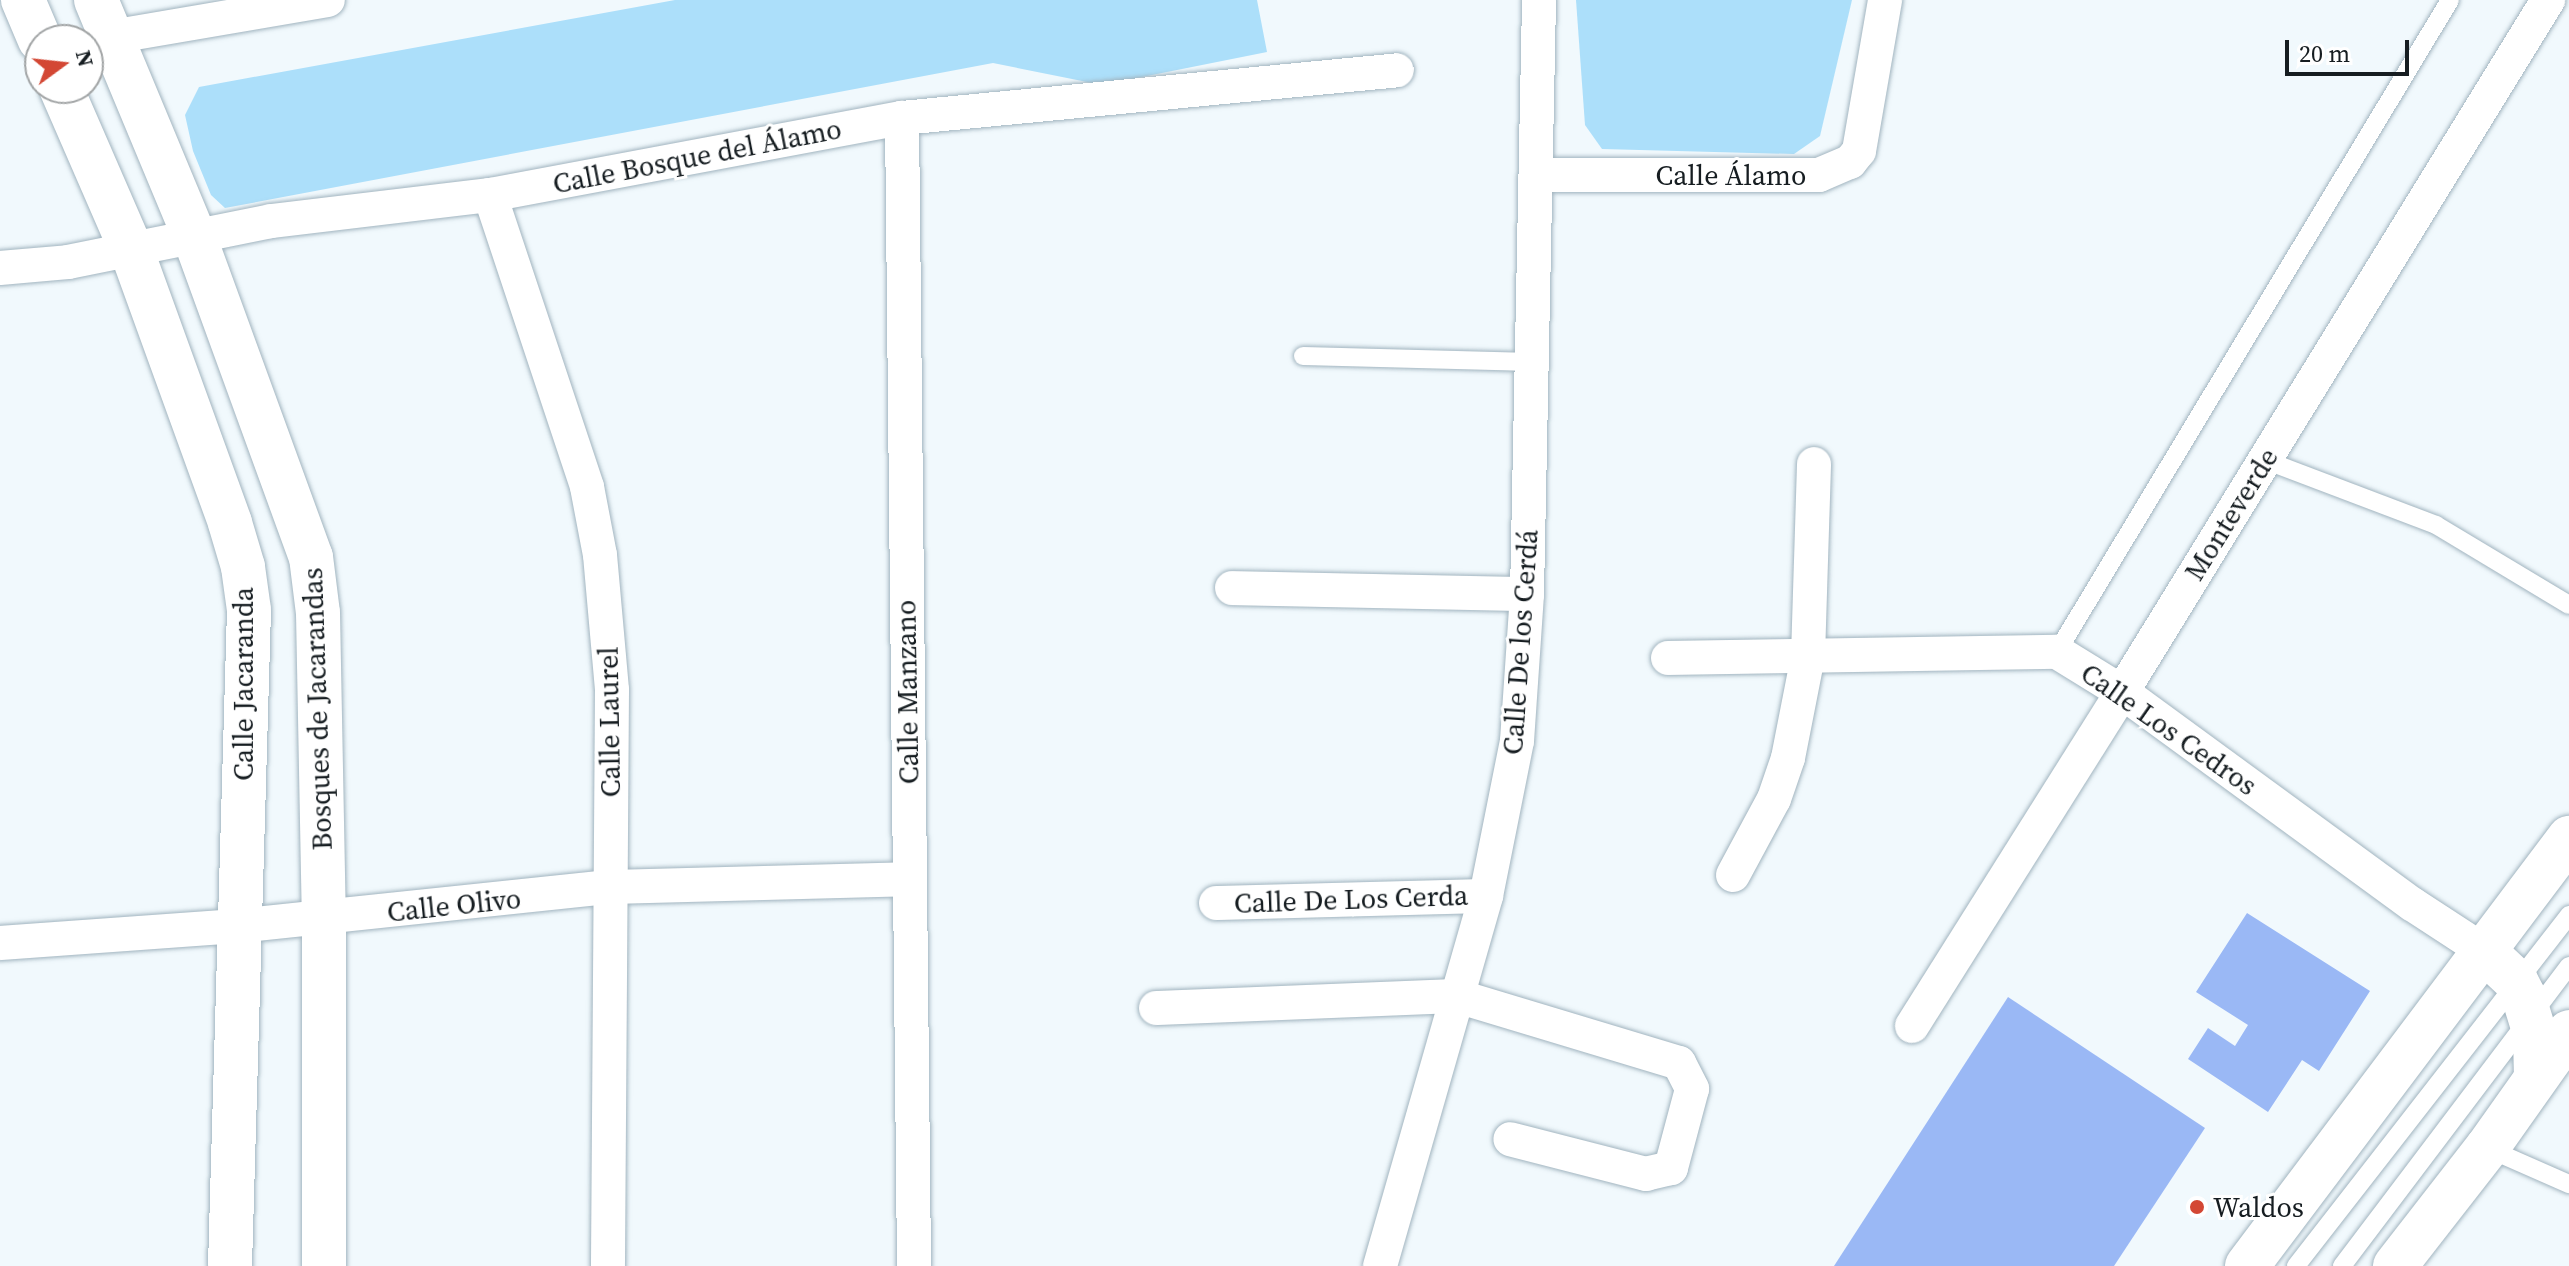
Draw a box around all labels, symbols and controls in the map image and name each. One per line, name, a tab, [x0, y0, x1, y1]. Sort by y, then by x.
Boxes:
north arrow	[24, 24, 104, 104]
scale bar	[2289, 24, 2413, 74]
text: 20 m	[2299, 37, 2350, 70]
text: N	[69, 47, 102, 70]
street label: Calle Bosque del Álamo	[550, 112, 844, 200]
street label: Calle Álamo	[1656, 158, 1806, 192]
street label: Monteverde	[2177, 442, 2285, 586]
street label: Calle De los Cerdá	[1495, 528, 1545, 756]
street label: Bosques de Jacarandas	[295, 567, 339, 851]
street label: Calle Jacaranda	[226, 587, 260, 781]
street label: Calle Manzano	[889, 600, 925, 784]
street label: Calle Laurel	[591, 646, 627, 798]
street label: Calle Los Cedros	[2075, 656, 2263, 802]
street label: Calle De Los Cerda	[1233, 878, 1469, 920]
street label: Calle Olivo	[385, 881, 523, 929]
place label: Waldos	[2213, 1190, 2304, 1224]
marker: Waldos	[2188, 1198, 2206, 1216]

